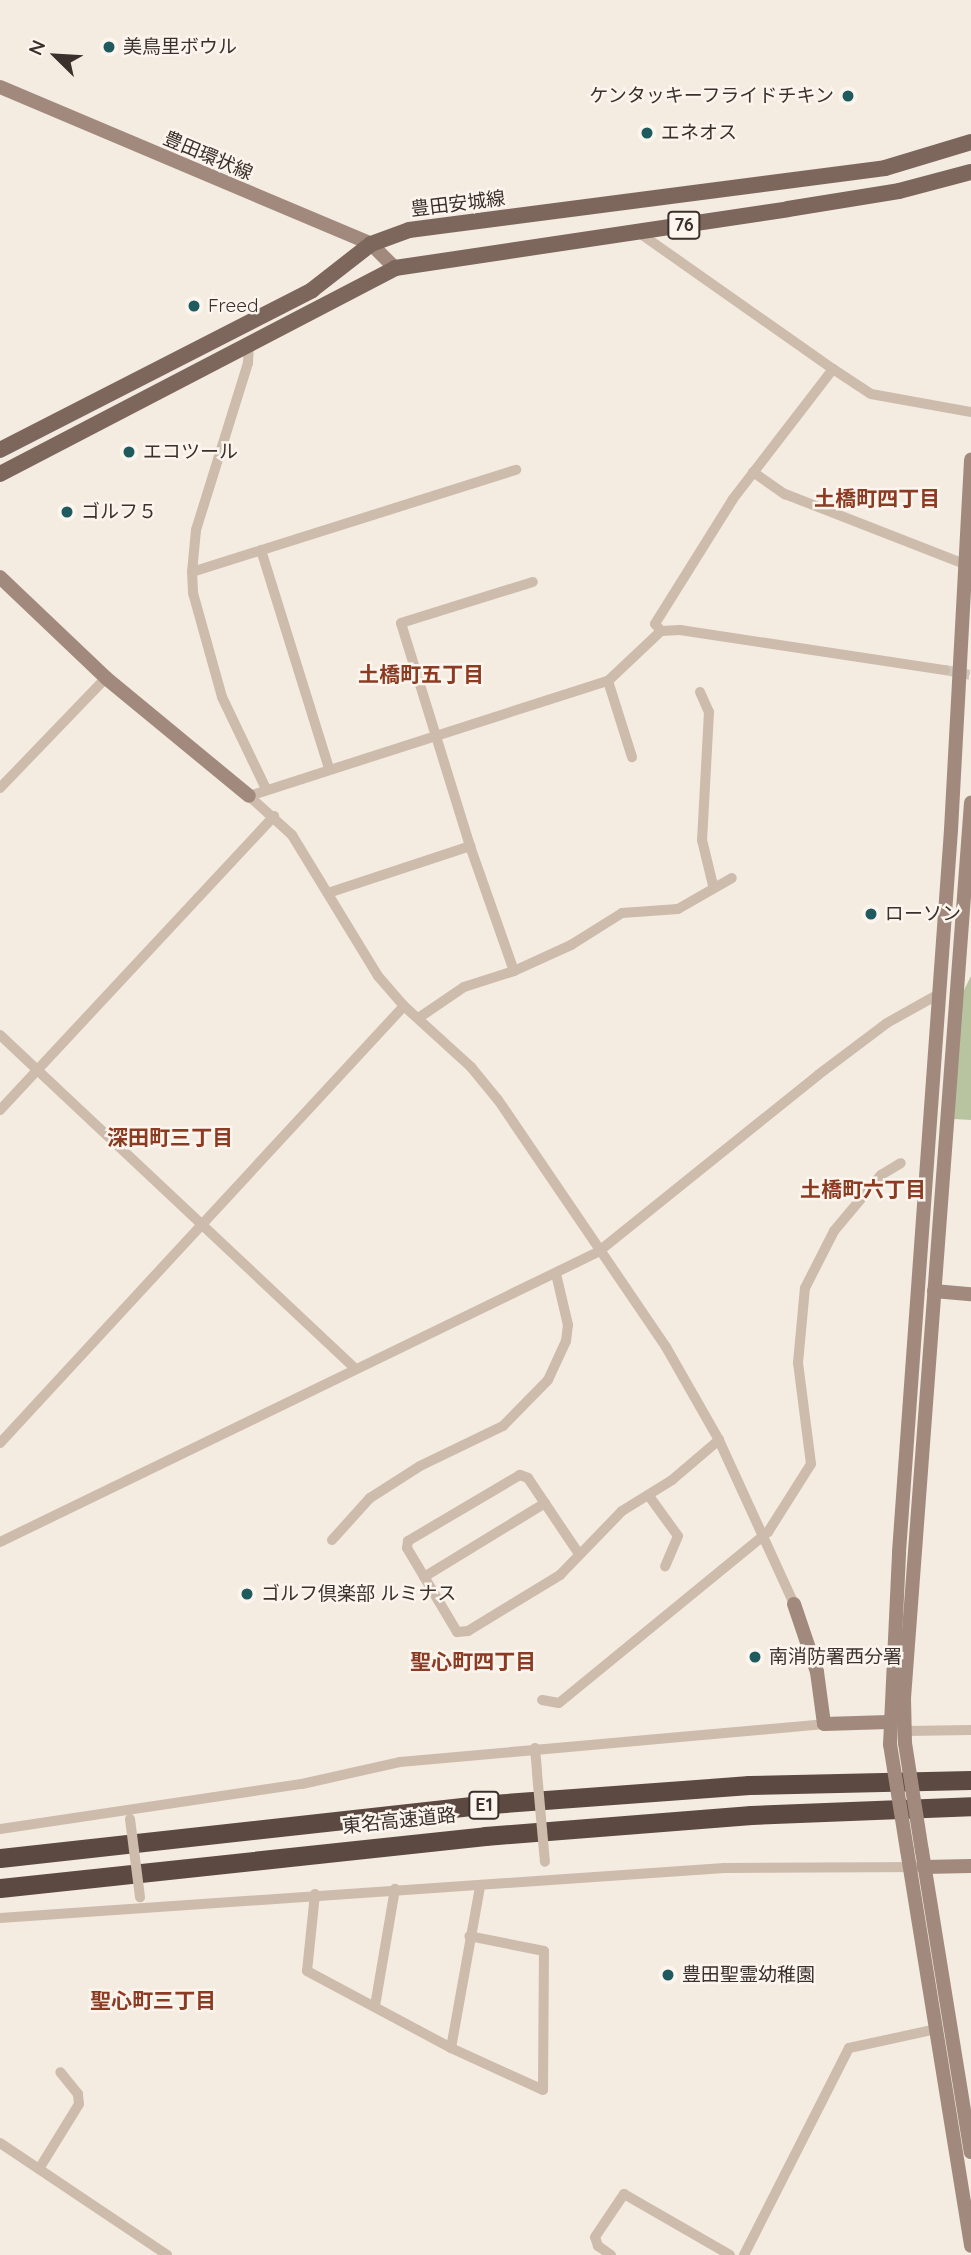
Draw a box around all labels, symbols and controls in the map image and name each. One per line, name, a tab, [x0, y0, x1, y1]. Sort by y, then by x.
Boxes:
north arrow	[21, 21, 91, 91]
text: N	[23, 36, 51, 59]
place label: 美鳥里ボウル	[123, 36, 237, 58]
marker: 美鳥里ボウル	[101, 39, 117, 55]
place label: ケンタッキーフライドチキン	[587, 85, 834, 107]
marker: ケンタッキーフライドチキン	[840, 88, 856, 104]
place label: エネオス	[661, 122, 737, 144]
marker: エネオス	[639, 125, 655, 141]
street label: 豊田環状線	[160, 127, 256, 185]
street label: 豊田安城線	[409, 187, 507, 221]
road number: 76	[666, 210, 702, 240]
place label: Freed	[208, 295, 258, 317]
marker: Freed	[186, 298, 202, 314]
place label: エコツール	[143, 441, 238, 463]
marker: エコツール	[121, 444, 137, 460]
district label: 土橋町四丁目	[814, 485, 940, 511]
place label: ゴルフ５	[81, 501, 157, 523]
marker: ゴルフ５	[59, 504, 75, 520]
district label: 土橋町五丁目	[358, 661, 484, 687]
place label: ローソン	[885, 903, 961, 925]
marker: ローソン	[863, 906, 879, 922]
district label: 深田町三丁目	[107, 1124, 233, 1150]
district label: 土橋町六丁目	[800, 1176, 926, 1202]
place label: ゴルフ倶楽部 ルミナス	[261, 1583, 456, 1605]
marker: ゴルフ倶楽部 ルミナス	[239, 1586, 255, 1602]
place label: 南消防署西分署	[769, 1646, 902, 1668]
district label: 聖心町四丁目	[410, 1648, 536, 1674]
marker: 南消防署西分署	[747, 1649, 763, 1665]
road number: E1	[468, 1790, 500, 1819]
street label: 東名高速道路	[341, 1804, 457, 1838]
place label: 豊田聖霊幼稚園	[682, 1964, 815, 1986]
marker: 豊田聖霊幼稚園	[660, 1967, 676, 1983]
district label: 聖心町三丁目	[90, 1987, 216, 2013]

